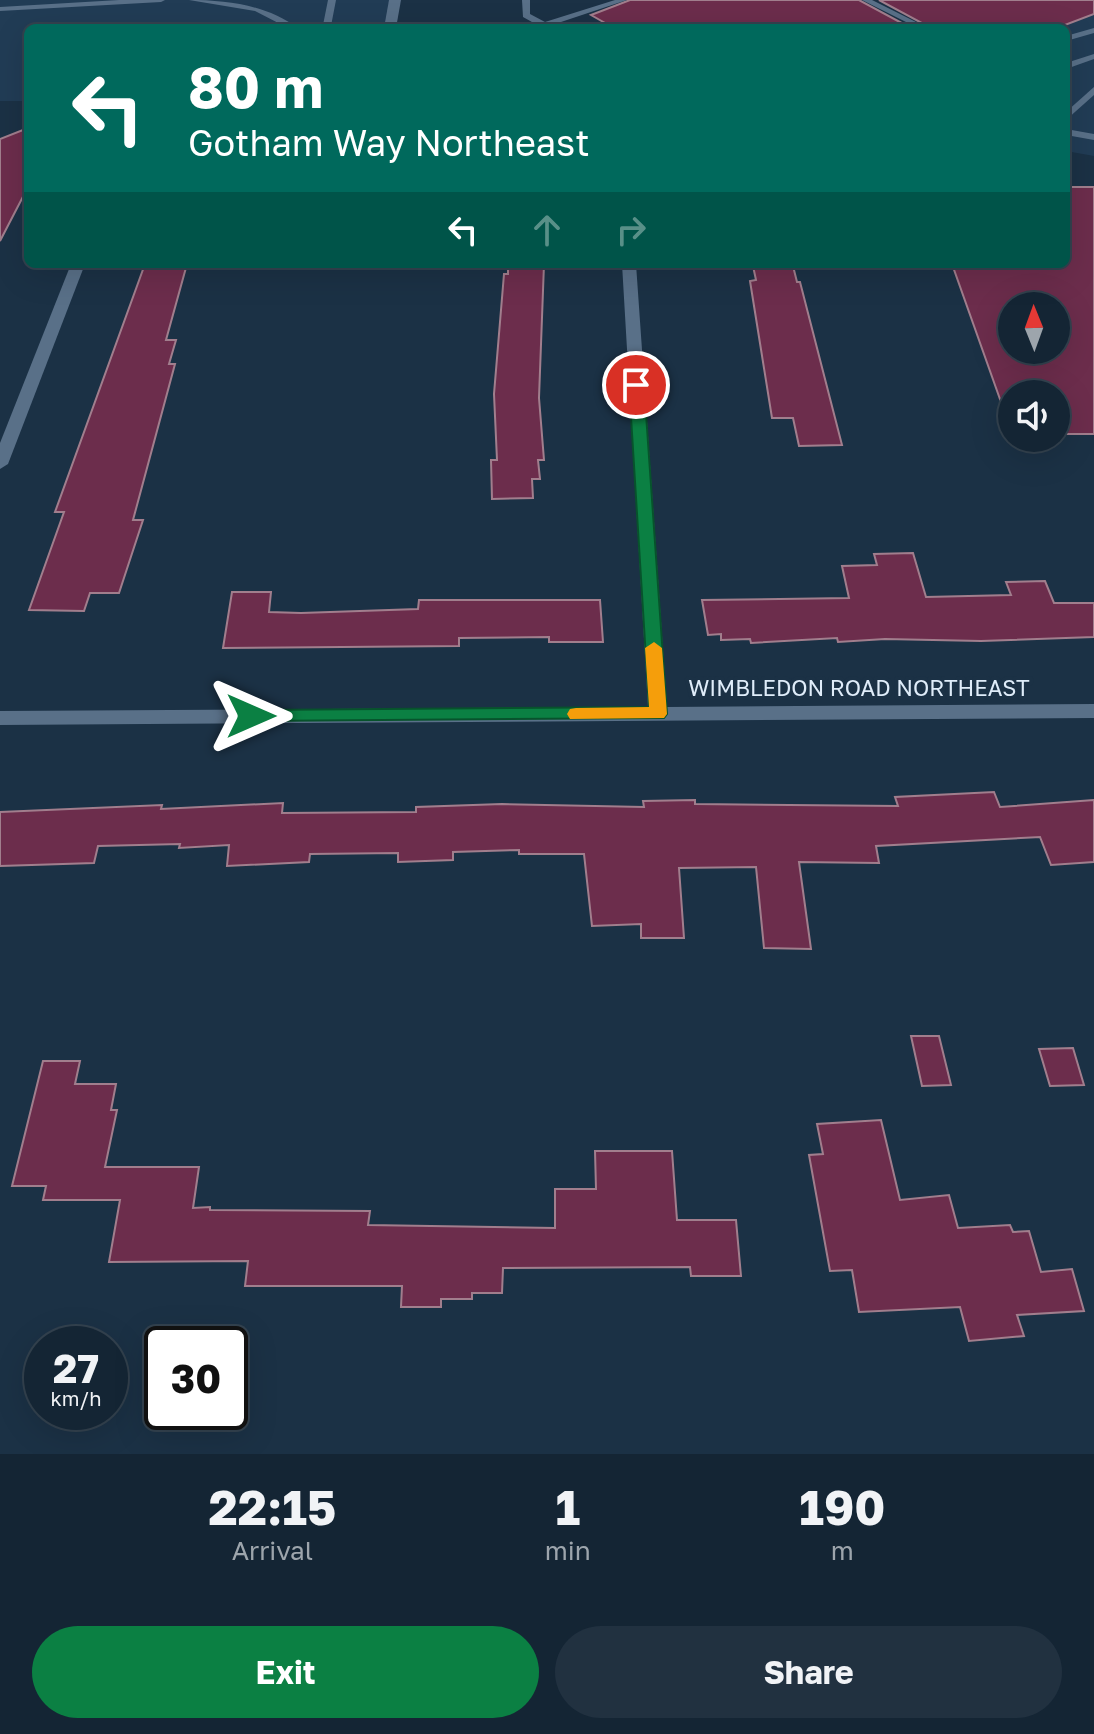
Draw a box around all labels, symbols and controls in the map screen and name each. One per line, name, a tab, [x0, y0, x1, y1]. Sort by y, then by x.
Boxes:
text: 80 m	[188, 53, 323, 120]
icon: left	[56, 56, 160, 160]
text: Gotham Way Northeast	[188, 121, 590, 164]
icon: left	[441, 208, 485, 252]
icon: ahead	[525, 208, 569, 252]
icon: right	[609, 208, 653, 252]
north arrow	[998, 292, 1070, 364]
map controls	[998, 292, 1070, 452]
pin	[602, 351, 670, 419]
icon: arrive	[614, 363, 658, 407]
button: sound	[998, 380, 1070, 452]
position arrow	[209, 674, 293, 758]
street label: WIMBLEDON ROAD NORTHEAST	[688, 674, 1030, 701]
speed limit sign: 30	[144, 1326, 248, 1430]
text: 27	[53, 1344, 99, 1392]
text: km/h	[51, 1386, 101, 1410]
text: 22:15	[208, 1478, 336, 1536]
text: 1	[555, 1478, 580, 1536]
text: 190	[799, 1478, 886, 1536]
text: Arrival	[232, 1535, 313, 1566]
text: min	[545, 1535, 591, 1566]
text: m	[831, 1535, 854, 1566]
button: Exit	[32, 1626, 539, 1718]
button: Share	[555, 1626, 1062, 1718]

